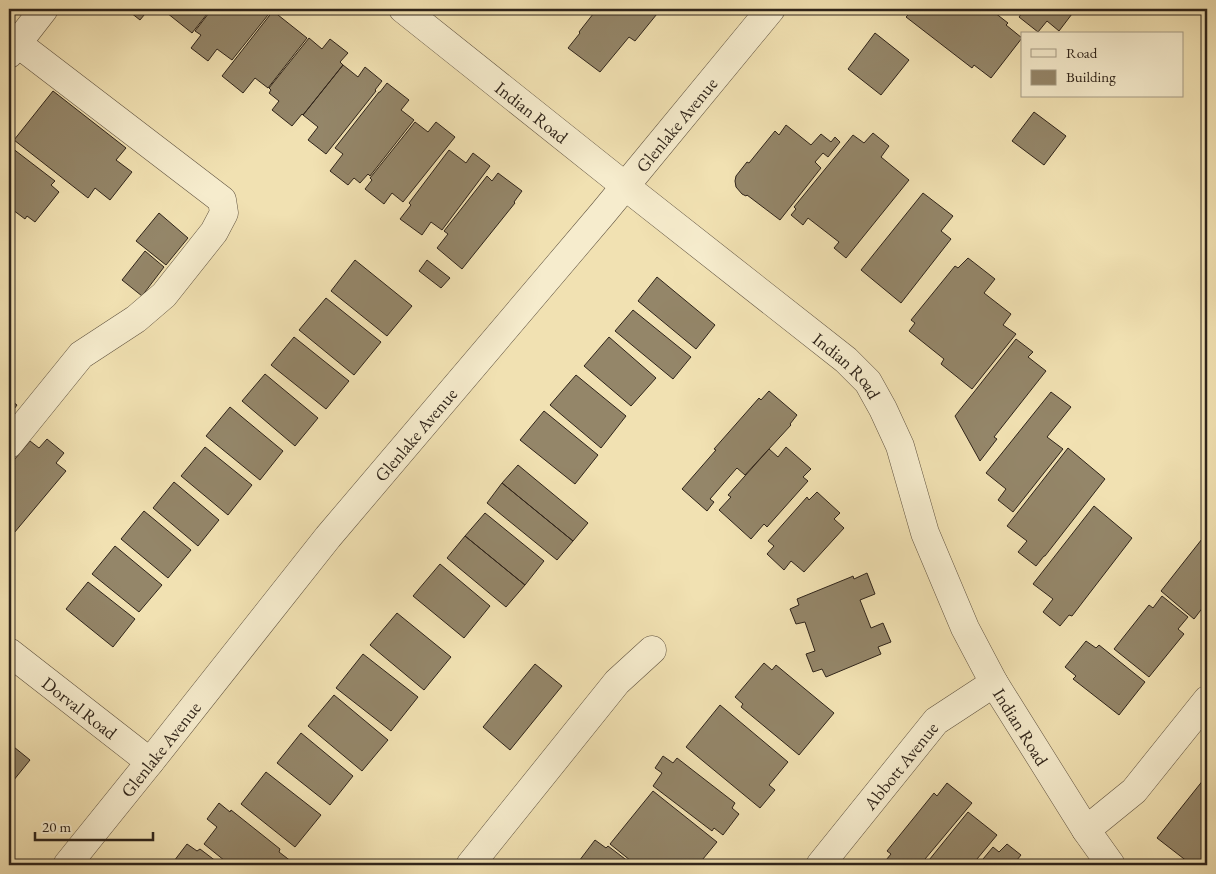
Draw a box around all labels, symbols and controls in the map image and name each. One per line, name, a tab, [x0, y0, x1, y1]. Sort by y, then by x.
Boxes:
legend	[1021, 32, 1184, 98]
text: Road	[1066, 43, 1098, 62]
text: Building	[1066, 67, 1116, 86]
street label: Glenlake Avenue	[630, 72, 722, 177]
street label: Indian Road	[491, 76, 574, 149]
street label: Indian Road	[808, 327, 887, 403]
street label: Glenlake Avenue	[369, 382, 462, 486]
street label: Dorval Road	[38, 671, 123, 744]
street label: Indian Road	[988, 683, 1055, 770]
street label: Glenlake Avenue	[115, 696, 205, 801]
street label: Abbott Avenue	[857, 717, 943, 815]
scale bar	[35, 809, 152, 841]
text: 20 m	[42, 817, 71, 836]

